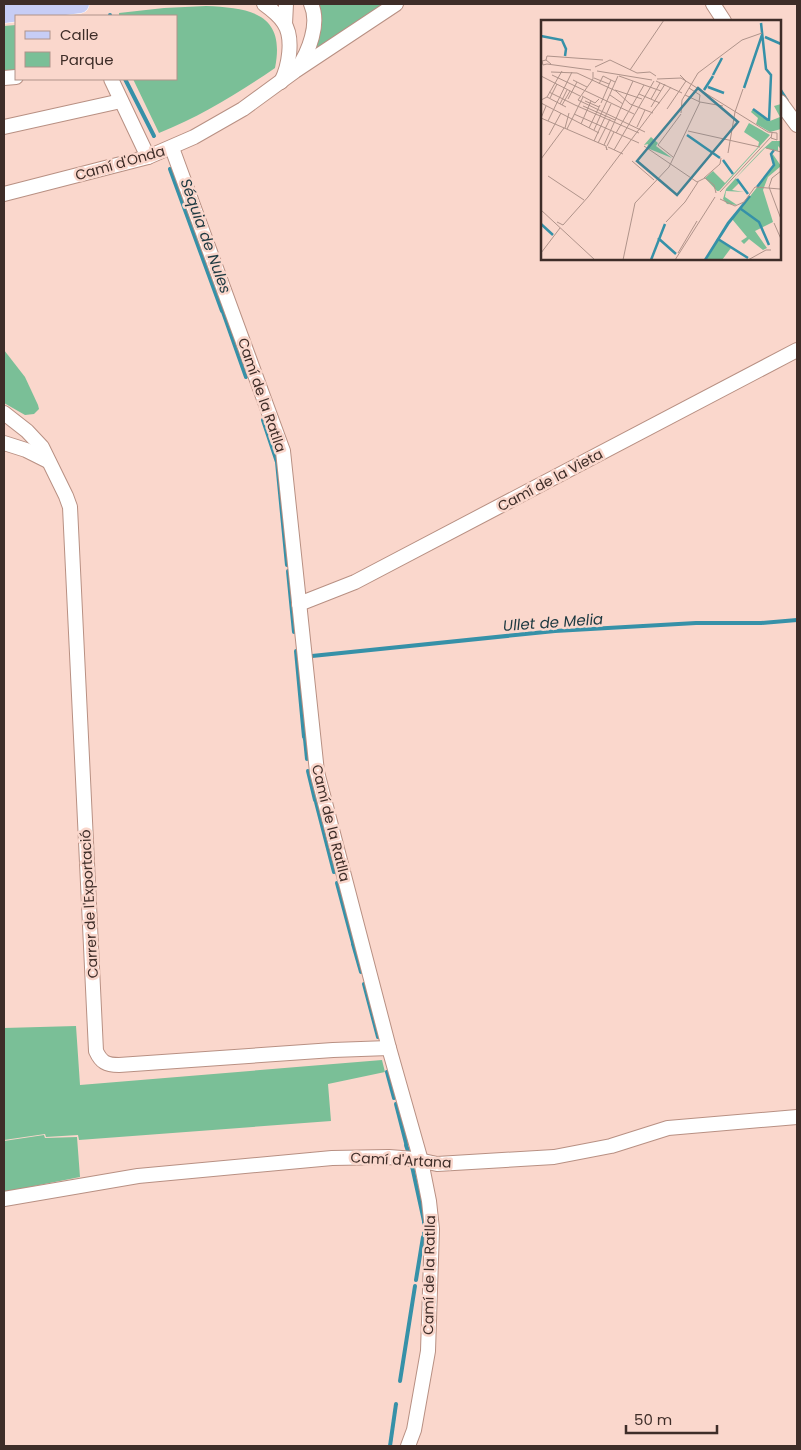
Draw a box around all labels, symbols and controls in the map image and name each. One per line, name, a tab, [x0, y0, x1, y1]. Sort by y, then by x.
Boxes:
legend	[15, 15, 178, 80]
inset map	[541, 20, 781, 260]
text: Calle	[60, 24, 98, 45]
text: Parque	[60, 49, 113, 70]
street label: Camí d'Onda	[73, 141, 167, 185]
water label: Séquia de Nules	[175, 176, 237, 297]
street label: Camí de la Ratlla	[233, 335, 291, 455]
street label: Camí de la Vieta	[494, 444, 606, 516]
water label: Ullet de Melia	[502, 608, 604, 636]
street label: Camí de la Ratlla	[307, 762, 355, 884]
street label: Carrer de l'Exportació	[75, 829, 103, 979]
street label: Camí d'Artana	[350, 1147, 452, 1173]
street label: Camí de la Ratlla	[418, 1215, 440, 1335]
scale bar	[626, 1402, 717, 1434]
text: 50 m	[634, 1409, 672, 1430]

